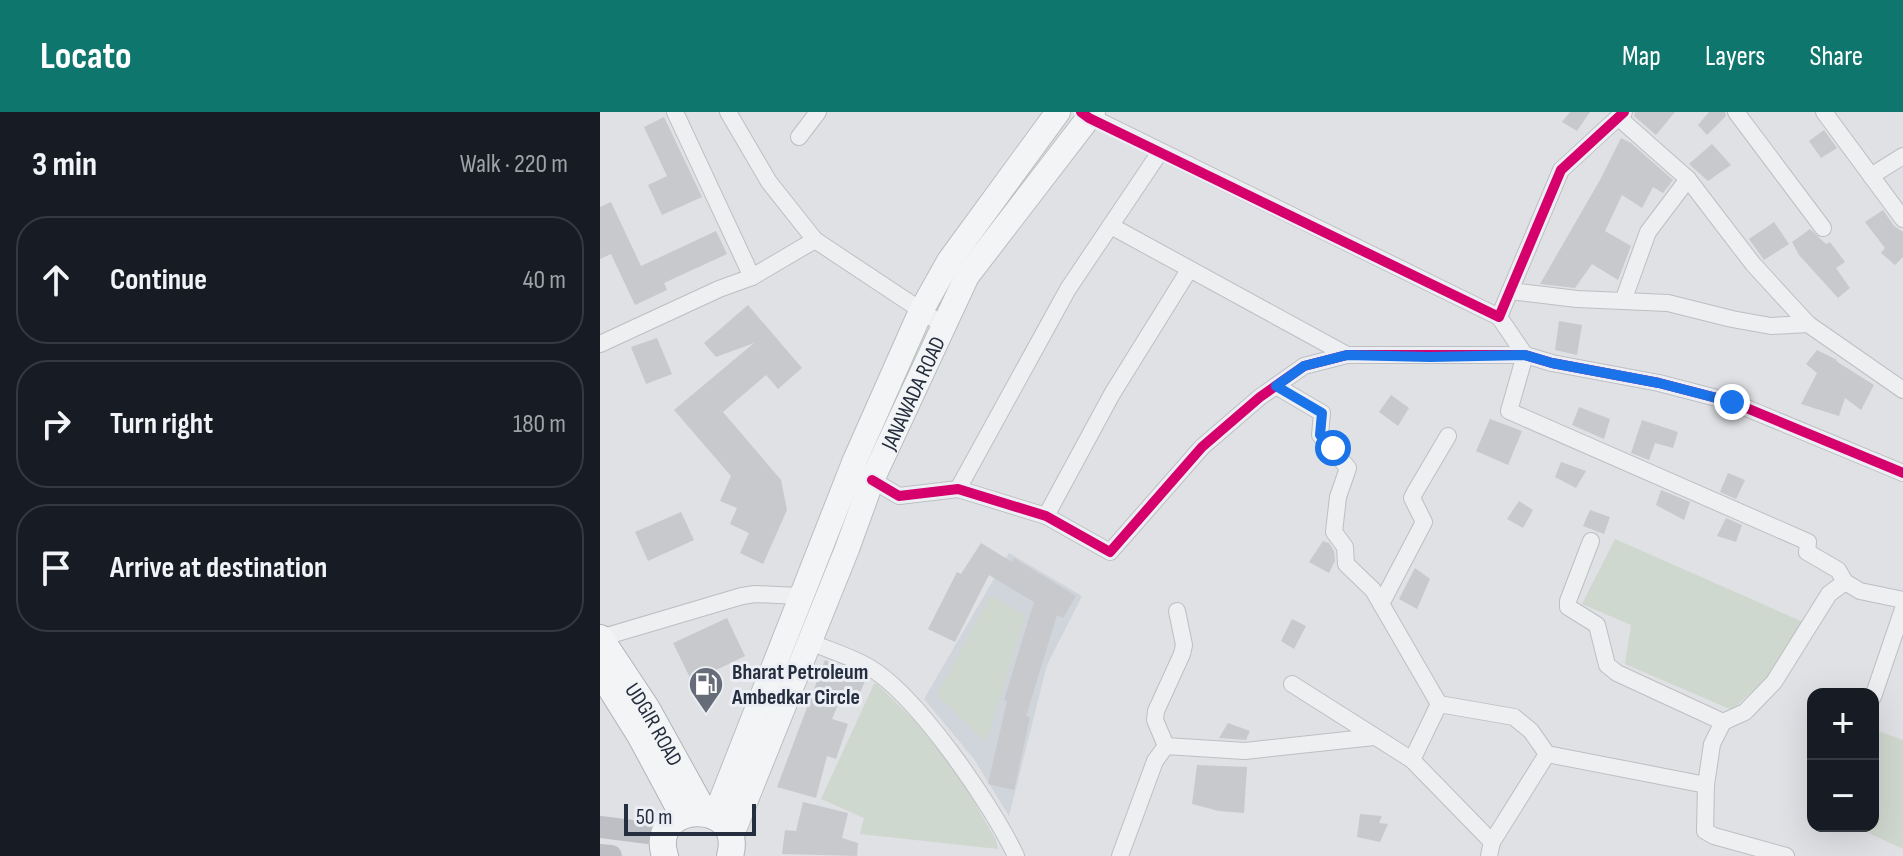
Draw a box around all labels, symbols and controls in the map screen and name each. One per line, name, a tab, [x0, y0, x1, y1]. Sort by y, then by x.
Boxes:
text: Locato	[40, 34, 131, 79]
text: Map	[1622, 40, 1661, 73]
text: Layers	[1705, 40, 1765, 73]
text: Share	[1809, 40, 1863, 73]
text: 3 min	[32, 144, 97, 185]
text: Walk · 220 m	[460, 149, 568, 180]
icon: ahead	[34, 258, 78, 302]
text: Continue	[110, 262, 207, 298]
text: 40 m	[523, 265, 566, 296]
street label: JANAWADA ROAD	[876, 333, 952, 455]
route end	[1714, 384, 1750, 420]
icon: right	[34, 402, 78, 446]
text: Turn right	[110, 406, 213, 442]
text: 180 m	[513, 409, 566, 440]
route start	[1315, 430, 1351, 466]
icon: arrive	[34, 546, 78, 590]
text: Arrive at destination	[110, 550, 327, 586]
place label: Bharat Petroleum Ambedkar Circle	[731, 659, 868, 711]
fuel station icon: Bharat Petroleum Ambedkar Circle	[687, 665, 725, 715]
street label: UDGIR ROAD	[618, 678, 688, 771]
map controls	[1807, 688, 1879, 832]
button: +	[1807, 688, 1879, 760]
button: −	[1807, 760, 1879, 832]
scale bar	[624, 800, 756, 836]
text: 50 m	[636, 804, 672, 831]

